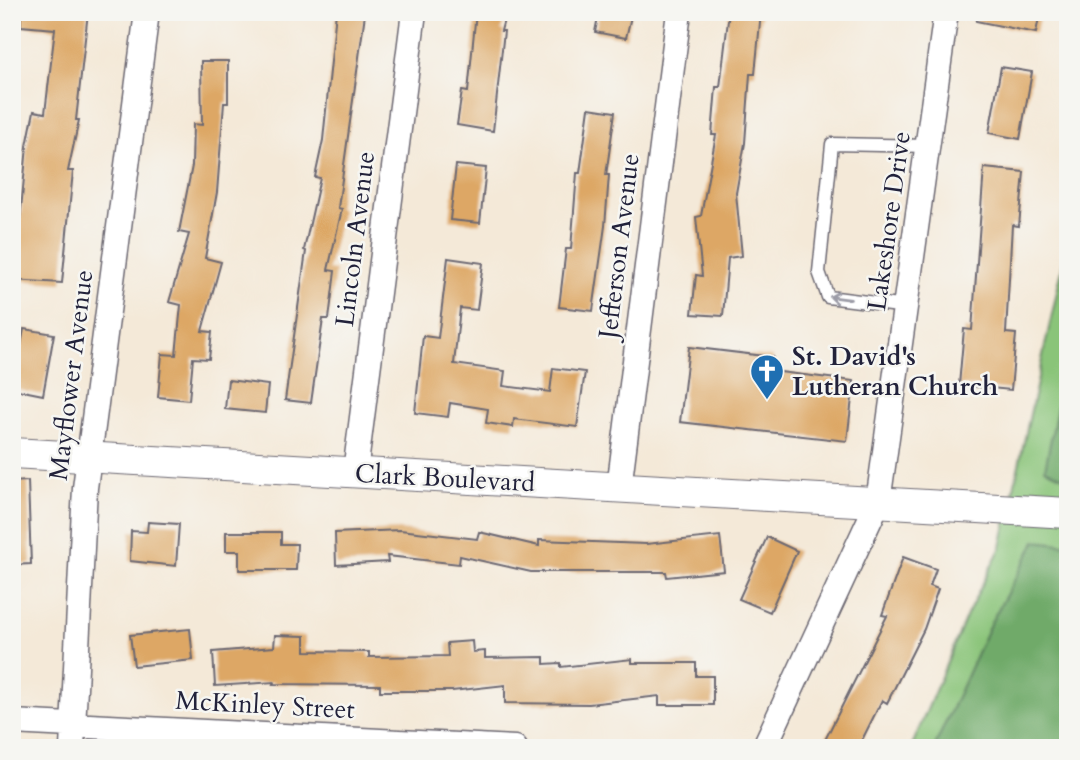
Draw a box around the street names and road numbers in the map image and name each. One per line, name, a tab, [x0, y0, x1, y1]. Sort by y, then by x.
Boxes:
street label: Lakeshore Drive	[859, 129, 919, 313]
street label: Lincoln Avenue	[327, 149, 383, 329]
street label: Jefferson Avenue	[590, 151, 648, 345]
street label: Mayflower Avenue	[41, 268, 101, 482]
street label: Clark Boulevard	[354, 456, 536, 500]
street label: McKinley Street	[174, 683, 356, 727]

